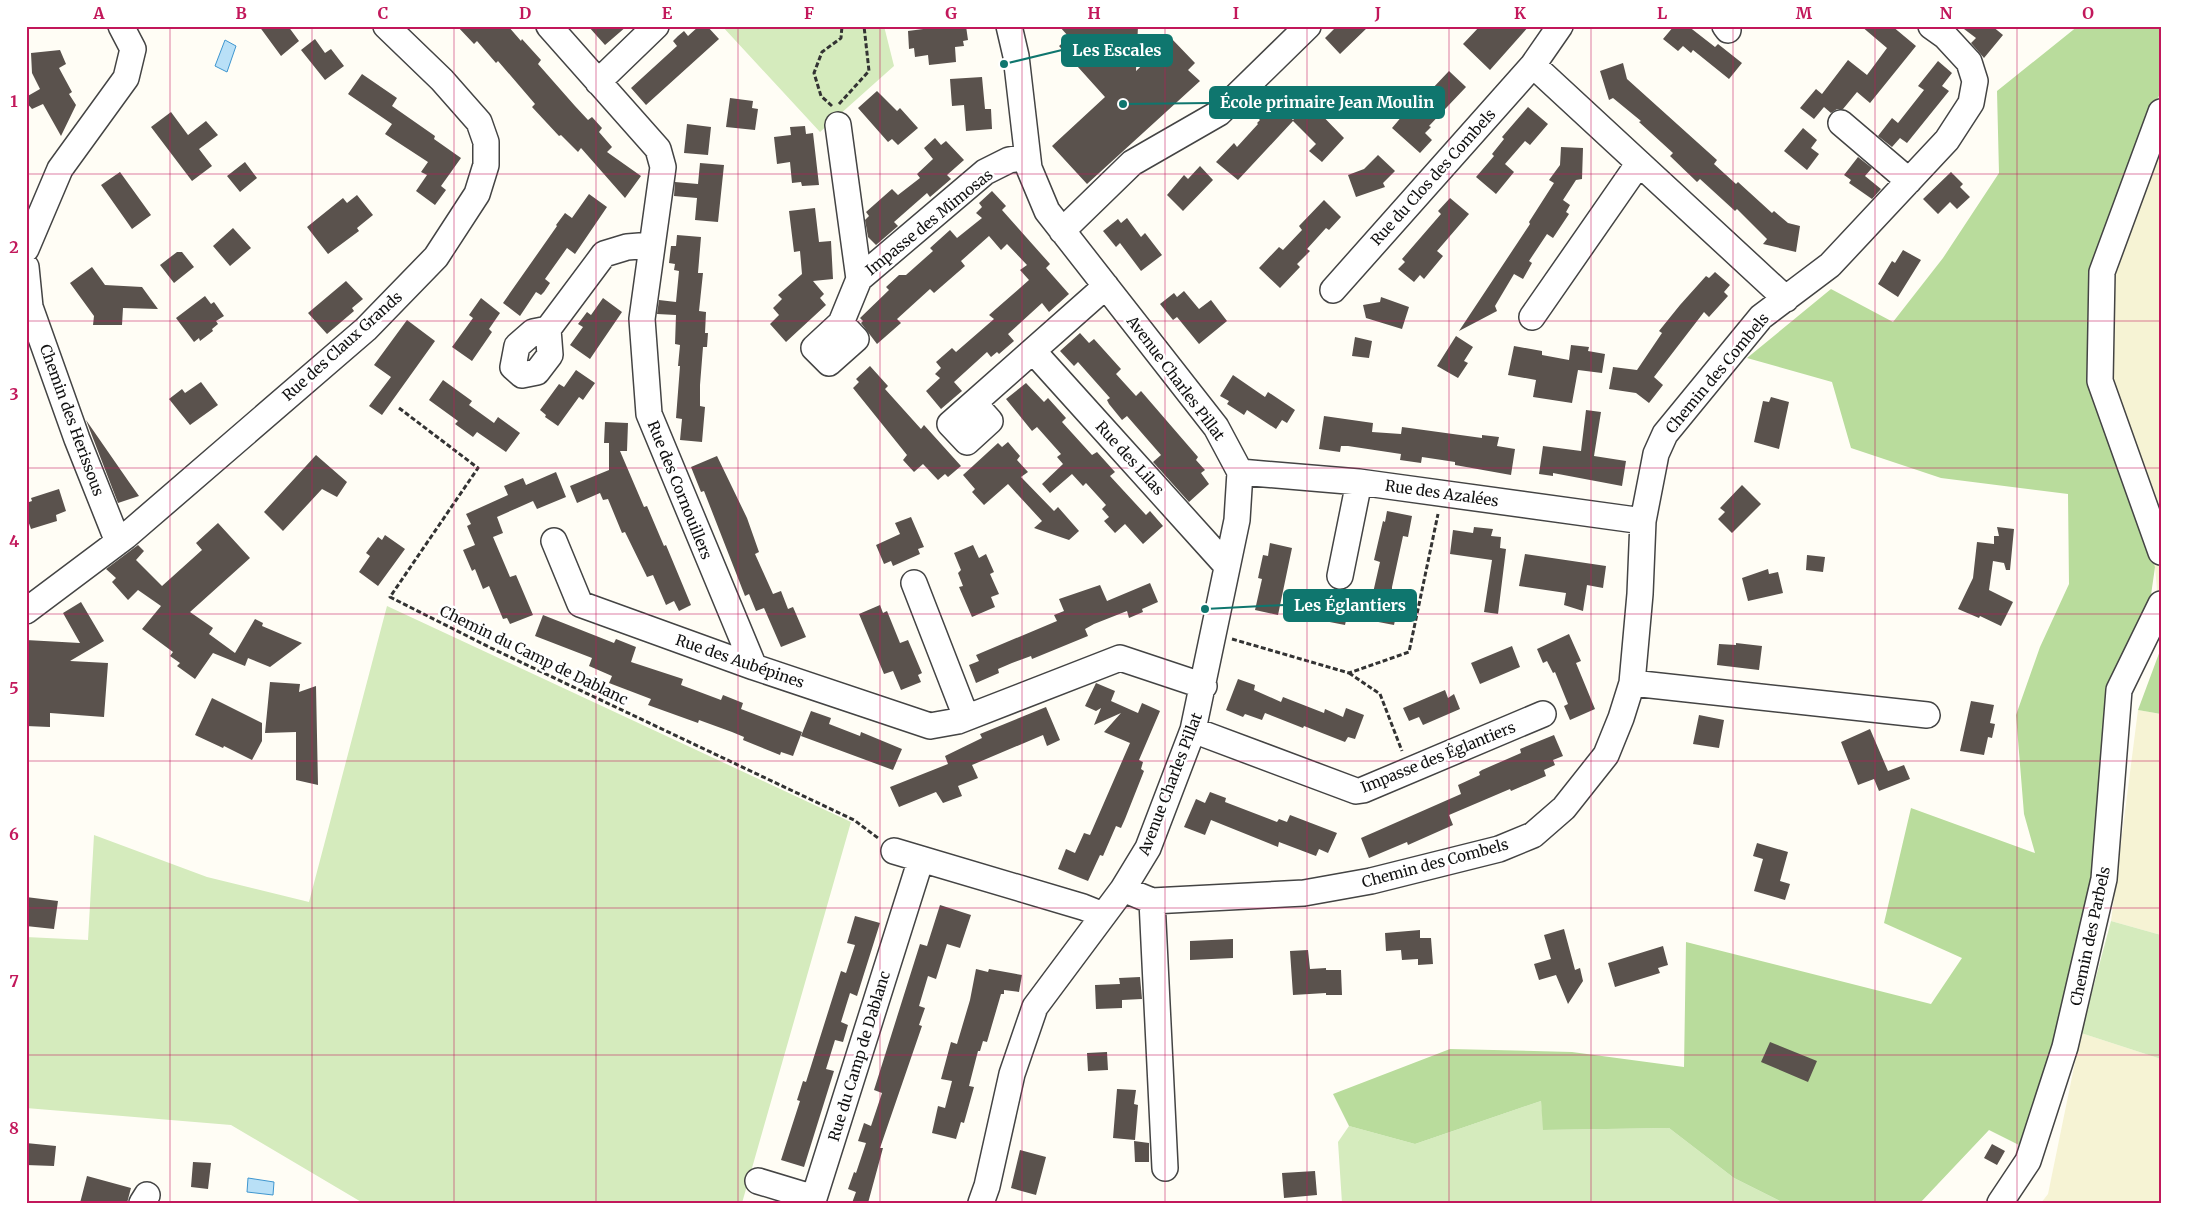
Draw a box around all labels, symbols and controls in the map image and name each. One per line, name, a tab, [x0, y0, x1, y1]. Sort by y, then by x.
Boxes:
text: A	[92, 3, 105, 23]
text: B	[235, 3, 247, 23]
text: C	[378, 3, 388, 23]
text: D	[519, 3, 531, 23]
text: E	[662, 3, 673, 23]
text: F	[804, 3, 814, 23]
text: G	[945, 3, 957, 23]
text: H	[1087, 3, 1101, 23]
text: I	[1233, 3, 1239, 23]
text: J	[1374, 3, 1381, 23]
text: K	[1514, 3, 1526, 23]
text: L	[1657, 3, 1667, 23]
text: M	[1796, 3, 1813, 23]
text: N	[1940, 3, 1953, 23]
text: O	[2082, 3, 2094, 23]
callout: Les Escales	[1062, 35, 1172, 66]
text: Les Escales	[1072, 40, 1162, 60]
callout: École primaire Jean Moulin	[1210, 87, 1444, 118]
text: 1	[10, 91, 18, 111]
text: École primaire Jean Moulin	[1220, 92, 1434, 112]
street label: Rue du Clos des Combels	[1367, 105, 1499, 249]
street label: Impasse des Mimosas	[862, 165, 996, 279]
text: 2	[9, 237, 19, 257]
street label: Rue des Claux Grands	[278, 287, 406, 405]
street label: Chemin des Combels	[1661, 309, 1773, 437]
street label: Avenue Charles Pillat	[1122, 311, 1229, 444]
street label: Chemin des Herissous	[36, 341, 108, 499]
text: 3	[9, 384, 19, 404]
street label: Rue des Lilas	[1092, 417, 1168, 499]
street label: Rue des Cornouillers	[643, 418, 717, 562]
street label: Rue des Azalées	[1384, 476, 1500, 510]
text: 4	[9, 531, 19, 551]
callout: Les Églantiers	[1284, 590, 1416, 621]
text: Les Églantiers	[1294, 595, 1406, 615]
street label: Chemin du Camp de Dablanc	[437, 601, 631, 709]
street label: Rue des Aubépines	[673, 630, 807, 692]
text: 5	[9, 678, 19, 698]
street label: Avenue Charles Pillat	[1134, 710, 1206, 859]
street label: Impasse des Églantiers	[1358, 716, 1518, 797]
text: 6	[9, 824, 19, 844]
street label: Chemin des Combels	[1360, 834, 1510, 892]
street label: Chemin des Parbels	[2066, 865, 2114, 1007]
street label: Rue du Camp de Dablanc	[824, 968, 894, 1143]
text: 7	[9, 971, 19, 991]
text: 8	[9, 1118, 19, 1138]

